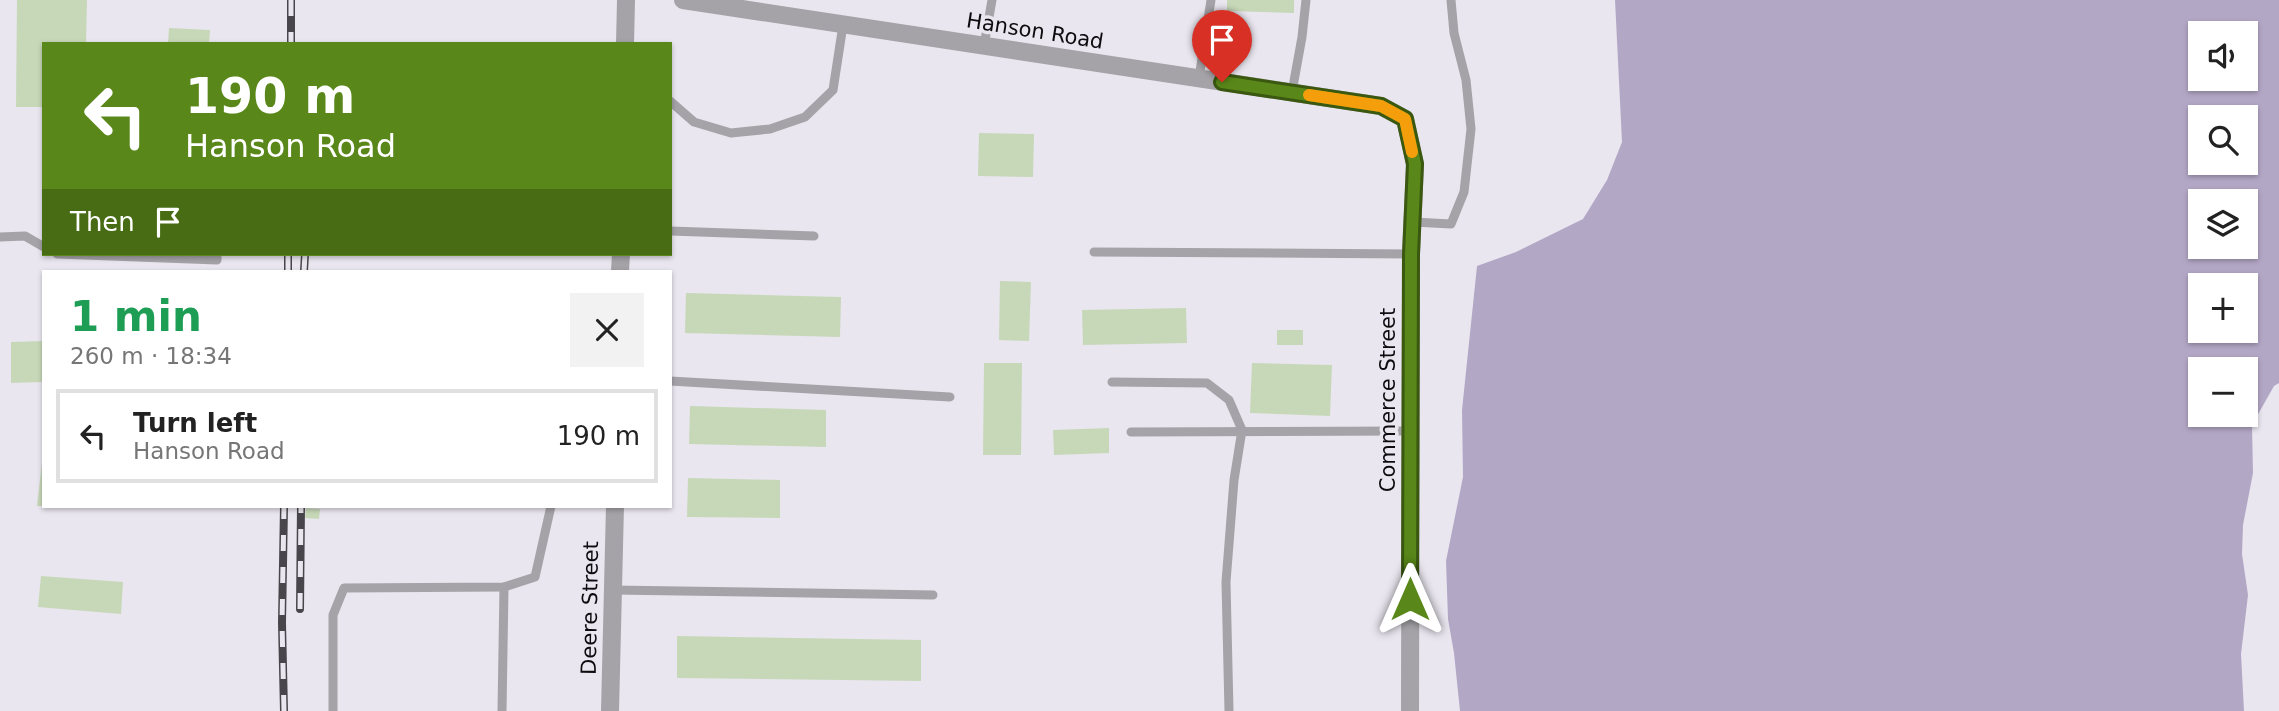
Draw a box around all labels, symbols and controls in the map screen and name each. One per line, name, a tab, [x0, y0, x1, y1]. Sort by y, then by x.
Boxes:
street label: Hanson Road	[965, 8, 1105, 54]
pin	[1192, 10, 1252, 82]
icon: arrive	[1203, 21, 1241, 59]
map controls	[2188, 21, 2258, 427]
button: sound	[2188, 21, 2258, 91]
text: 190 m	[185, 68, 355, 125]
icon: left	[70, 70, 161, 161]
button: search	[2188, 105, 2258, 175]
text: Hanson Road	[185, 127, 396, 165]
button: layers	[2188, 189, 2258, 259]
icon: arrive	[149, 203, 187, 241]
text: Then	[70, 207, 135, 237]
button: +	[2188, 273, 2258, 343]
text: 1 min	[70, 292, 202, 341]
button: close	[570, 293, 644, 367]
street label: Commerce Street	[1376, 308, 1400, 492]
text: 260 m · 18:34	[70, 343, 232, 369]
button: −	[2188, 357, 2258, 427]
text: Turn left	[133, 408, 257, 438]
icon: left	[74, 417, 112, 455]
text: 190 m	[557, 421, 640, 451]
text: Hanson Road	[133, 438, 285, 464]
street label: Deere Street	[577, 541, 603, 675]
position arrow	[1373, 562, 1447, 636]

